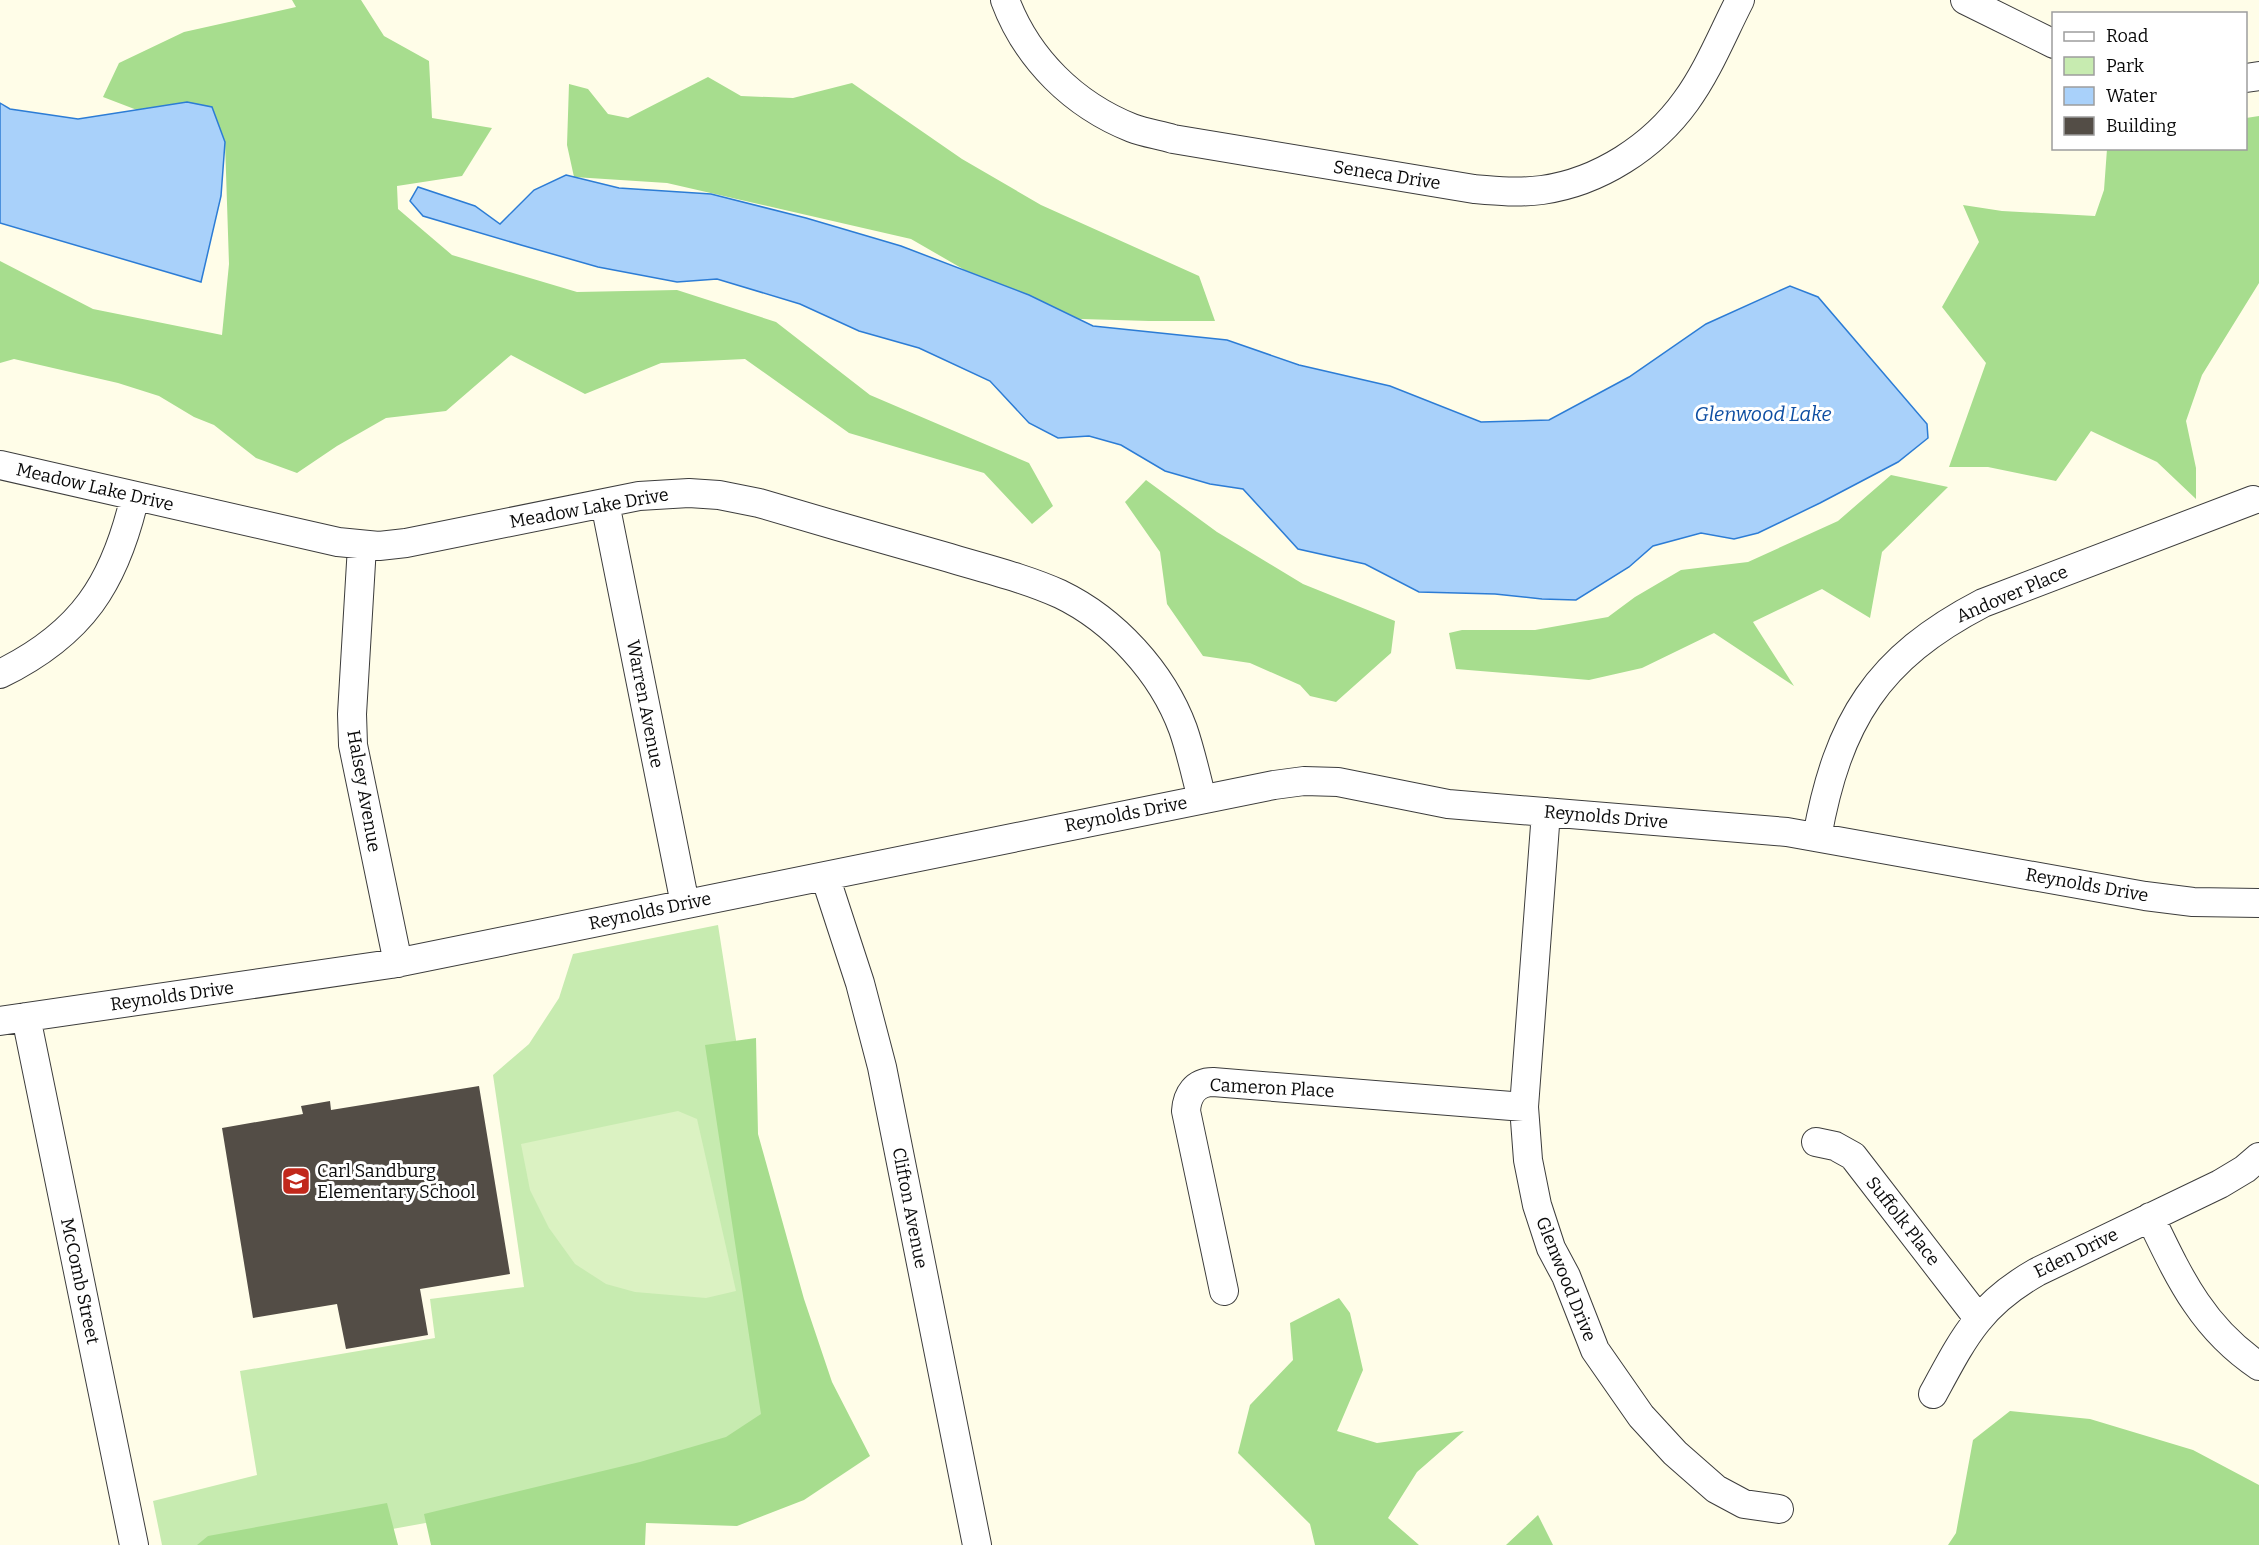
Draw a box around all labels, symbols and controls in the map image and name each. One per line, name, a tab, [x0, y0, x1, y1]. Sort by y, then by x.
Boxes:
legend	[2052, 12, 2247, 150]
text: Road	[2106, 25, 2149, 47]
text: Park	[2106, 55, 2145, 77]
text: Water	[2106, 85, 2157, 107]
text: Building	[2106, 115, 2177, 137]
street label: Seneca Drive	[1332, 156, 1442, 194]
water label: Glenwood Lake	[1695, 402, 1831, 426]
street label: Meadow Lake Drive	[14, 458, 176, 516]
street label: Meadow Lake Drive	[508, 483, 670, 533]
street label: Andover Place	[1953, 561, 2071, 627]
street label: Warren Avenue	[622, 638, 668, 770]
street label: Halsey Avenue	[342, 728, 386, 854]
street label: Reynolds Drive	[1063, 791, 1189, 837]
street label: Reynolds Drive	[1543, 801, 1669, 833]
street label: Reynolds Drive	[2024, 863, 2150, 907]
street label: Reynolds Drive	[587, 887, 713, 935]
street label: Reynolds Drive	[109, 976, 235, 1016]
street label: Cameron Place	[1209, 1074, 1335, 1102]
street label: Clifton Avenue	[887, 1146, 933, 1270]
place label: Carl Sandburg Elementary School	[317, 1160, 476, 1203]
school or university icon: Carl Sandburg Elementary School	[280, 1165, 312, 1197]
street label: Suffolk Place	[1861, 1172, 1945, 1270]
street label: Glenwood Drive	[1531, 1213, 1601, 1345]
street label: McComb Street	[56, 1216, 104, 1347]
street label: Eden Drive	[2030, 1223, 2122, 1283]

